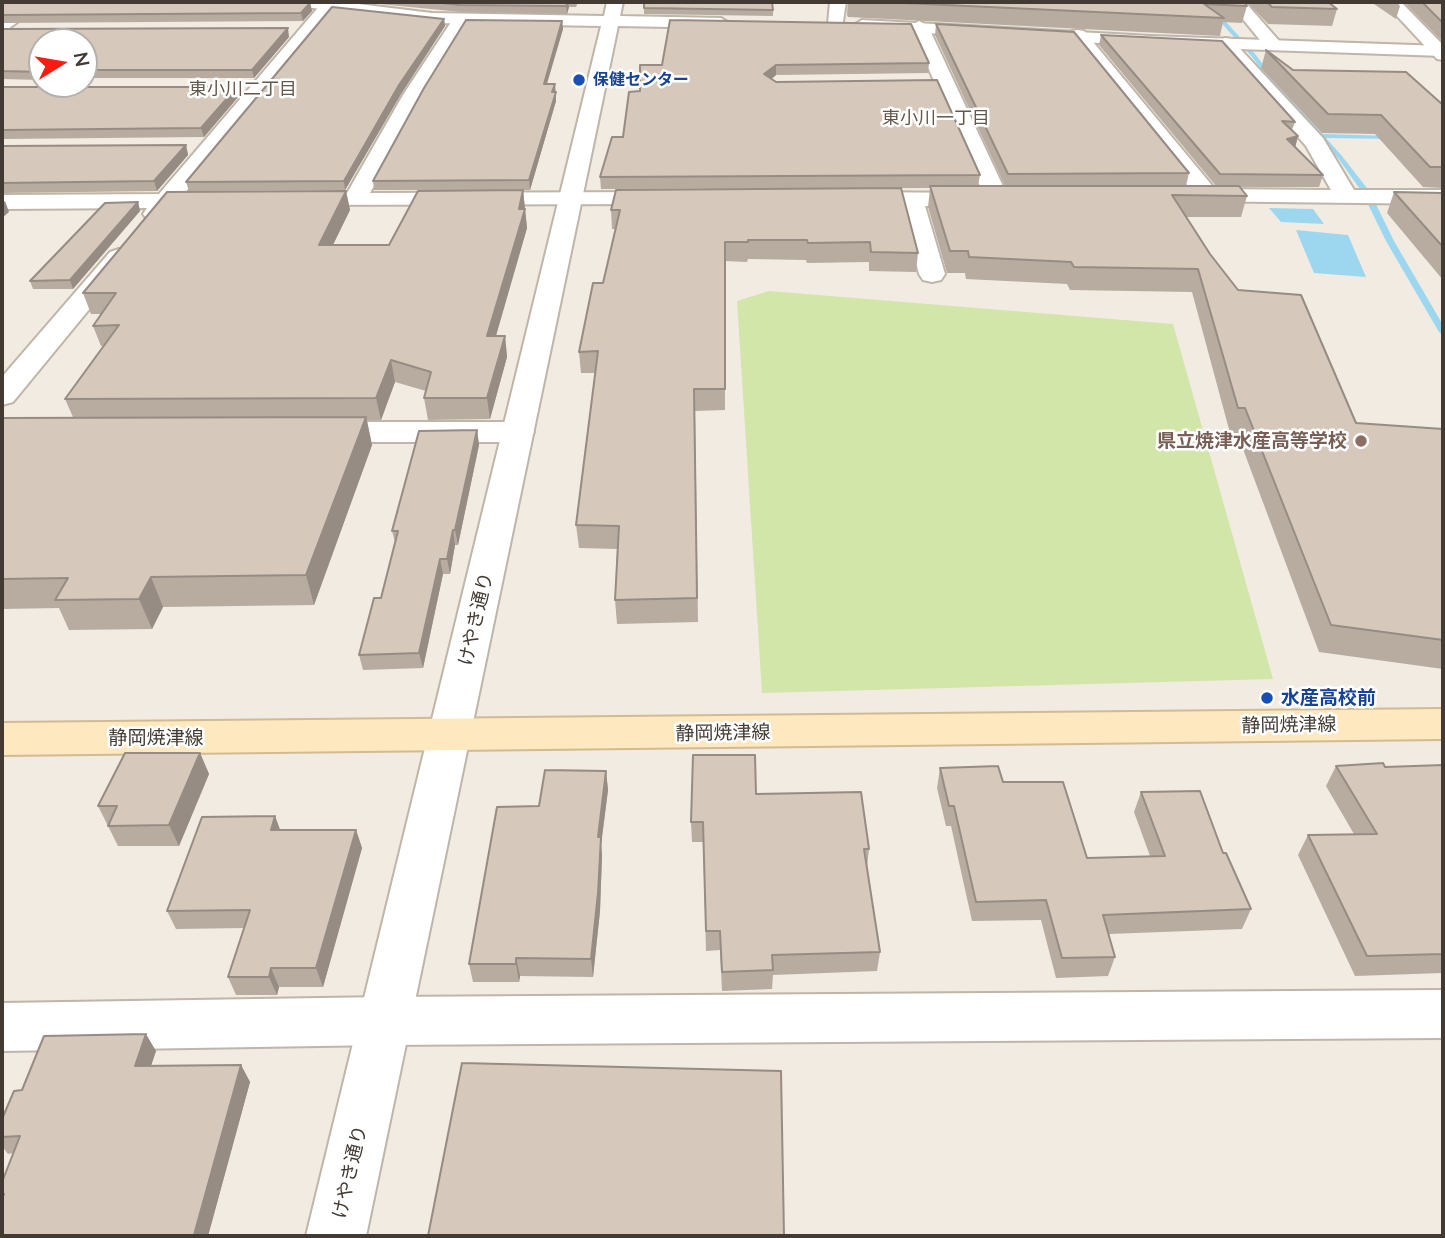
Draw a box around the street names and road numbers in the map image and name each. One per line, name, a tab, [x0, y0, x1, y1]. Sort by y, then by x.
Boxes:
street label: けやき通り	[454, 570, 498, 668]
street label: 静岡焼津線	[1241, 713, 1337, 737]
street label: 静岡焼津線	[675, 721, 771, 745]
street label: 静岡焼津線	[109, 727, 203, 749]
street label: けやき通り	[328, 1123, 372, 1221]

